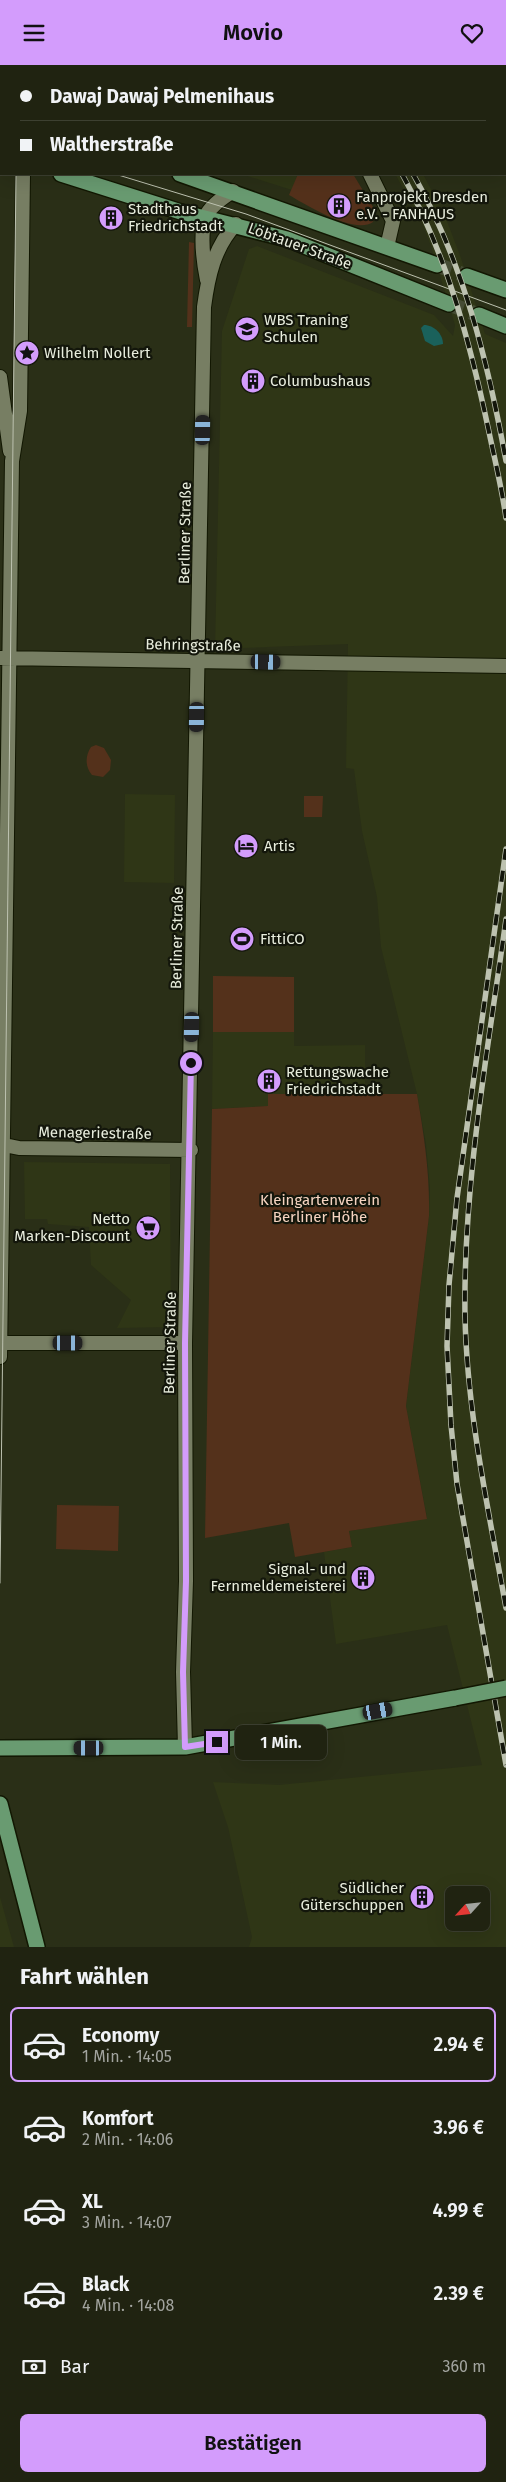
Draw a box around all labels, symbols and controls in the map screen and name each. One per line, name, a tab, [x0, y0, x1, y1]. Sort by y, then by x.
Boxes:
icon: menu	[20, 19, 48, 47]
text: Movio	[223, 19, 283, 46]
icon: heart	[458, 19, 486, 47]
text: Dawaj Dawaj Pelmenihaus	[50, 85, 274, 108]
text: Waltherstraße	[50, 133, 173, 156]
place label: Fanprojekt Dresden e.V. - FANHAUS	[356, 188, 488, 223]
building icon: Fanprojekt Dresden e.V. - FANHAUS	[326, 193, 352, 219]
place label: Stadthaus Friedrichstadt	[128, 200, 223, 235]
building icon: Stadthaus Friedrichstadt	[98, 205, 124, 231]
street label: Löbtauer Straße	[246, 219, 354, 273]
place label: WBS Traning Schulen	[264, 311, 348, 346]
school or university icon: WBS Traning Schulen	[234, 316, 260, 342]
place icon: Wilhelm Nollert	[14, 340, 40, 366]
place label: Wilhelm Nollert	[44, 344, 151, 362]
building icon: Columbushaus	[240, 368, 266, 394]
place label: Columbushaus	[270, 372, 370, 390]
car	[195, 415, 210, 445]
street label: Berliner Straße	[175, 482, 195, 584]
street label: Behringstraße	[145, 635, 241, 655]
car	[250, 654, 281, 670]
car	[189, 702, 204, 732]
hotel icon: Artis	[233, 833, 259, 859]
place label: Artis	[264, 837, 295, 855]
street label: Berliner Straße	[167, 887, 187, 989]
sports icon: FittiCO	[229, 926, 255, 952]
place label: FittiCO	[260, 930, 305, 948]
car	[184, 1012, 199, 1042]
route start	[180, 1052, 202, 1074]
place label: Rettungswache Friedrichstadt	[286, 1063, 389, 1098]
building icon: Rettungswache Friedrichstadt	[256, 1068, 282, 1094]
street label: Menageriestraße	[38, 1123, 152, 1143]
park label: Kleingartenverein Berliner Höhe	[260, 1191, 380, 1226]
place label: Netto Marken-Discount	[14, 1210, 131, 1245]
supermarket icon: Netto Marken-Discount	[135, 1215, 161, 1241]
street label: Berliner Straße	[160, 1292, 180, 1394]
car	[53, 1336, 83, 1351]
place label: Signal- und Fernmeldemeisterei	[211, 1560, 346, 1595]
building icon: Signal- und Fernmeldemeisterei	[350, 1565, 376, 1591]
car	[361, 1701, 394, 1721]
callout: 1 Min.	[234, 1725, 327, 1759]
route end	[206, 1731, 228, 1753]
text: 1 Min.	[260, 1733, 302, 1752]
car	[74, 1741, 104, 1756]
place label: Südlicher Güterschuppen	[300, 1879, 404, 1914]
building icon: Südlicher Güterschuppen	[409, 1884, 435, 1910]
north arrow	[445, 1886, 490, 1931]
map controls	[445, 1886, 490, 1931]
text: Fahrt wählen	[20, 1963, 149, 1990]
icon: car	[22, 2022, 67, 2067]
text: Economy	[82, 2024, 159, 2047]
text: 2.94 €	[433, 2033, 484, 2056]
text: 1 Min. · 14:05	[82, 2047, 172, 2066]
icon: car	[22, 2105, 67, 2150]
text: Komfort	[82, 2107, 153, 2130]
text: 3.96 €	[433, 2116, 484, 2139]
text: 2 Min. · 14:06	[82, 2130, 173, 2149]
icon: car	[22, 2188, 67, 2233]
text: XL	[82, 2190, 103, 2213]
text: 4.99 €	[433, 2199, 484, 2222]
text: 3 Min. · 14:07	[82, 2213, 172, 2232]
icon: car	[22, 2271, 67, 2316]
text: Black	[82, 2273, 129, 2296]
text: 2.39 €	[434, 2282, 484, 2305]
text: 4 Min. · 14:08	[82, 2296, 174, 2315]
icon: cash	[20, 2353, 48, 2381]
text: Bar	[60, 2355, 89, 2378]
text: 360 m	[443, 2357, 486, 2376]
button: Bestätigen	[20, 2414, 486, 2472]

